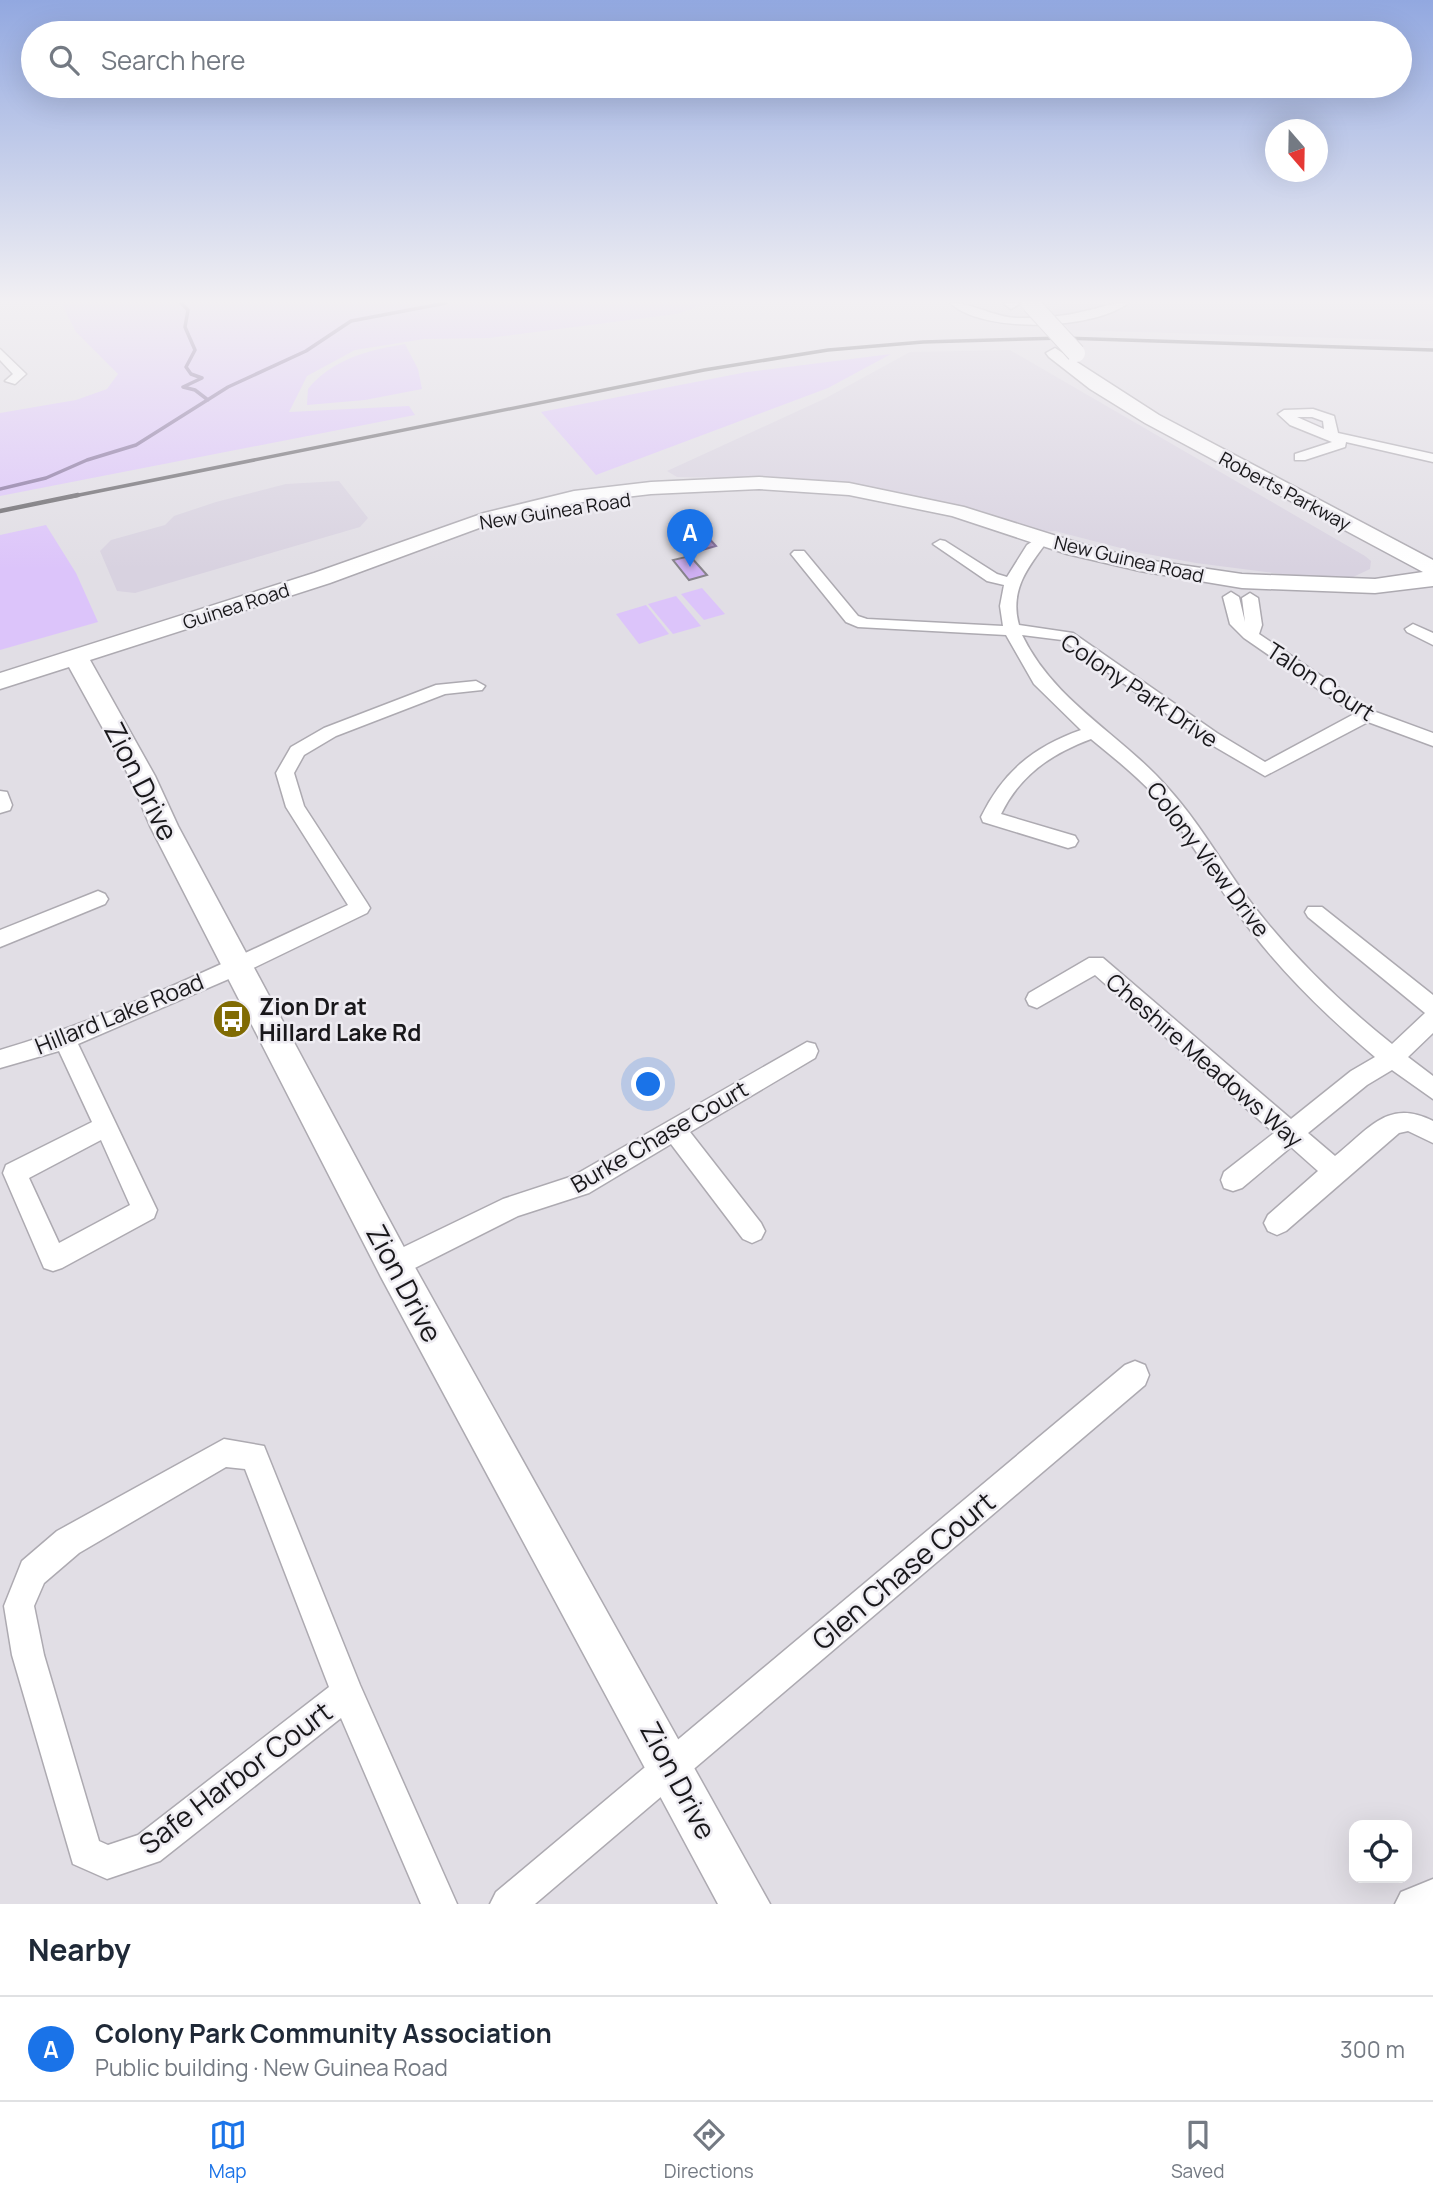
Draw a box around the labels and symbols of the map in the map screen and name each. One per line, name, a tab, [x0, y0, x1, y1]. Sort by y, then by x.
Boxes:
north arrow	[1265, 119, 1328, 182]
street label: Roberts Parkway	[1215, 445, 1355, 537]
street label: New Guinea Road	[478, 486, 632, 536]
pin: A	[667, 509, 713, 567]
street label: New Guinea Road	[1052, 529, 1206, 589]
street label: Guinea Road	[179, 577, 293, 635]
street label: Colony Park Drive	[1055, 626, 1225, 754]
street label: Talon Court	[1261, 634, 1381, 728]
street label: Zion Drive	[96, 715, 188, 847]
street label: Colony View Drive	[1140, 775, 1278, 943]
street label: Hillard Lake Road	[30, 965, 208, 1061]
street label: Cheshire Meadows Way	[1100, 965, 1310, 1155]
place label: Zion Dr at Hillard Lake Rd	[259, 990, 421, 1048]
bus stop icon: Zion Dr at Hillard Lake Rd	[211, 998, 253, 1040]
your location	[631, 1067, 665, 1101]
street label: Burke Chase Court	[565, 1072, 753, 1200]
street label: Zion Drive	[358, 1218, 452, 1348]
street label: Glen Chase Court	[803, 1482, 1003, 1658]
street label: Safe Harbor Court	[131, 1692, 339, 1862]
street label: Zion Drive	[632, 1715, 726, 1845]

